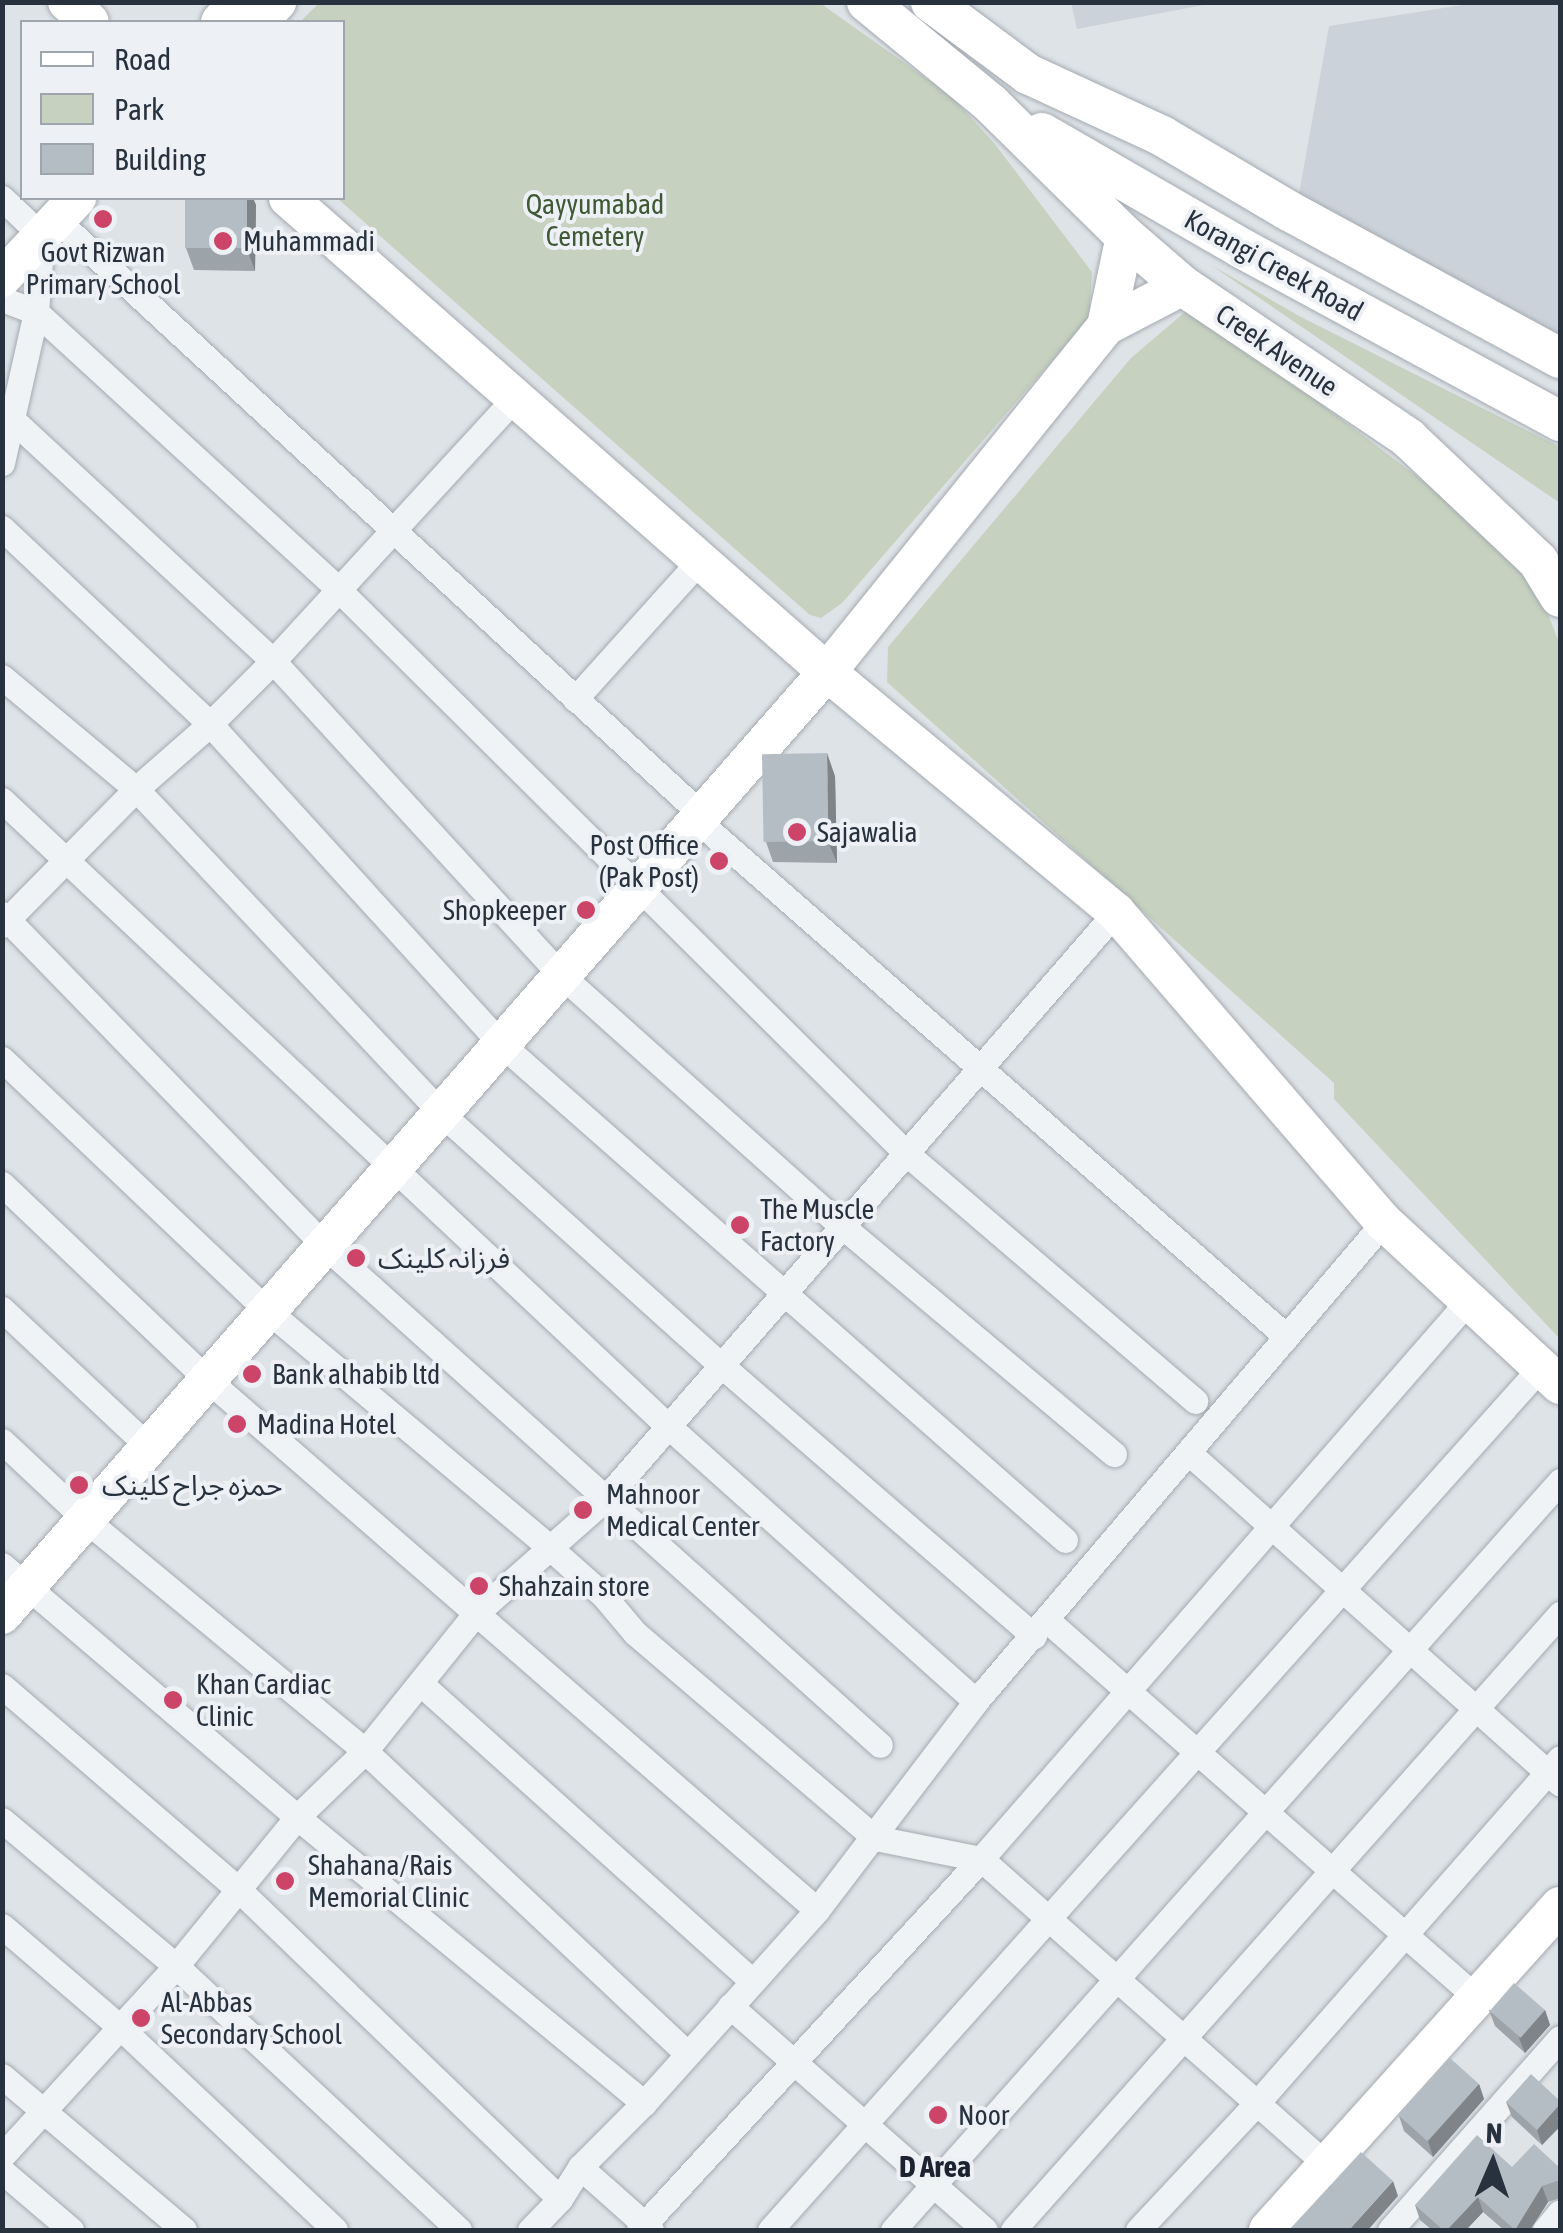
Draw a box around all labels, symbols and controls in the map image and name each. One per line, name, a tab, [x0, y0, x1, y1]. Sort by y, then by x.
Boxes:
legend	[20, 20, 345, 200]
text: Road	[114, 42, 171, 76]
text: Park	[114, 92, 164, 126]
text: Building	[114, 142, 206, 176]
park label: Qayyumabad Cemetery	[526, 187, 664, 253]
street label: Korangi Creek Road	[1179, 202, 1369, 328]
marker: Govt Rizwan Primary School	[92, 208, 114, 230]
place label: Muhammadi	[243, 224, 375, 258]
marker: Muhammadi	[212, 230, 234, 252]
place label: Govt Rizwan Primary School	[26, 235, 180, 301]
street label: Creek Avenue	[1210, 297, 1344, 403]
place label: Sajawalia	[817, 815, 918, 849]
marker: Sajawalia	[786, 821, 808, 843]
place label: Post Office (Pak Post)	[590, 828, 699, 894]
marker: Post Office (Pak Post)	[708, 850, 730, 872]
place label: Shopkeeper	[443, 893, 566, 927]
marker: Shopkeeper	[575, 899, 597, 921]
place label: The Muscle Factory	[760, 1192, 874, 1258]
marker: The Muscle Factory	[729, 1214, 751, 1236]
place label: فرزانہ کلینک	[378, 1241, 510, 1275]
marker: فرزانہ کلینک	[343, 1245, 369, 1271]
place label: Bank alhabib ltd	[272, 1357, 440, 1391]
marker: Bank alhabib ltd	[241, 1363, 263, 1385]
place label: Madina Hotel	[257, 1407, 396, 1441]
marker: Madina Hotel	[226, 1413, 248, 1435]
place label: حمزہ جراح کلینک	[102, 1468, 282, 1502]
marker: حمزہ جراح کلینک	[66, 1472, 92, 1498]
place label: Mahnoor Medical Center	[606, 1477, 759, 1543]
marker: Mahnoor Medical Center	[570, 1497, 596, 1523]
place label: Shahzain store	[499, 1569, 650, 1603]
marker: Shahzain store	[468, 1575, 490, 1597]
place label: Khan Cardiac Clinic	[196, 1667, 331, 1733]
marker: Khan Cardiac Clinic	[160, 1687, 186, 1713]
place label: Shahana/Rais Memorial Clinic	[308, 1848, 469, 1914]
marker: Shahana/Rais Memorial Clinic	[272, 1868, 298, 1894]
place label: Al-Abbas Secondary School	[161, 1985, 342, 2051]
marker: Al-Abbas Secondary School	[130, 2007, 152, 2029]
place label: Noor	[958, 2098, 1009, 2132]
marker: Noor	[927, 2104, 949, 2126]
north arrow	[1443, 2113, 1543, 2213]
text: N	[1485, 2117, 1503, 2149]
district label: D Area	[899, 2148, 971, 2184]

